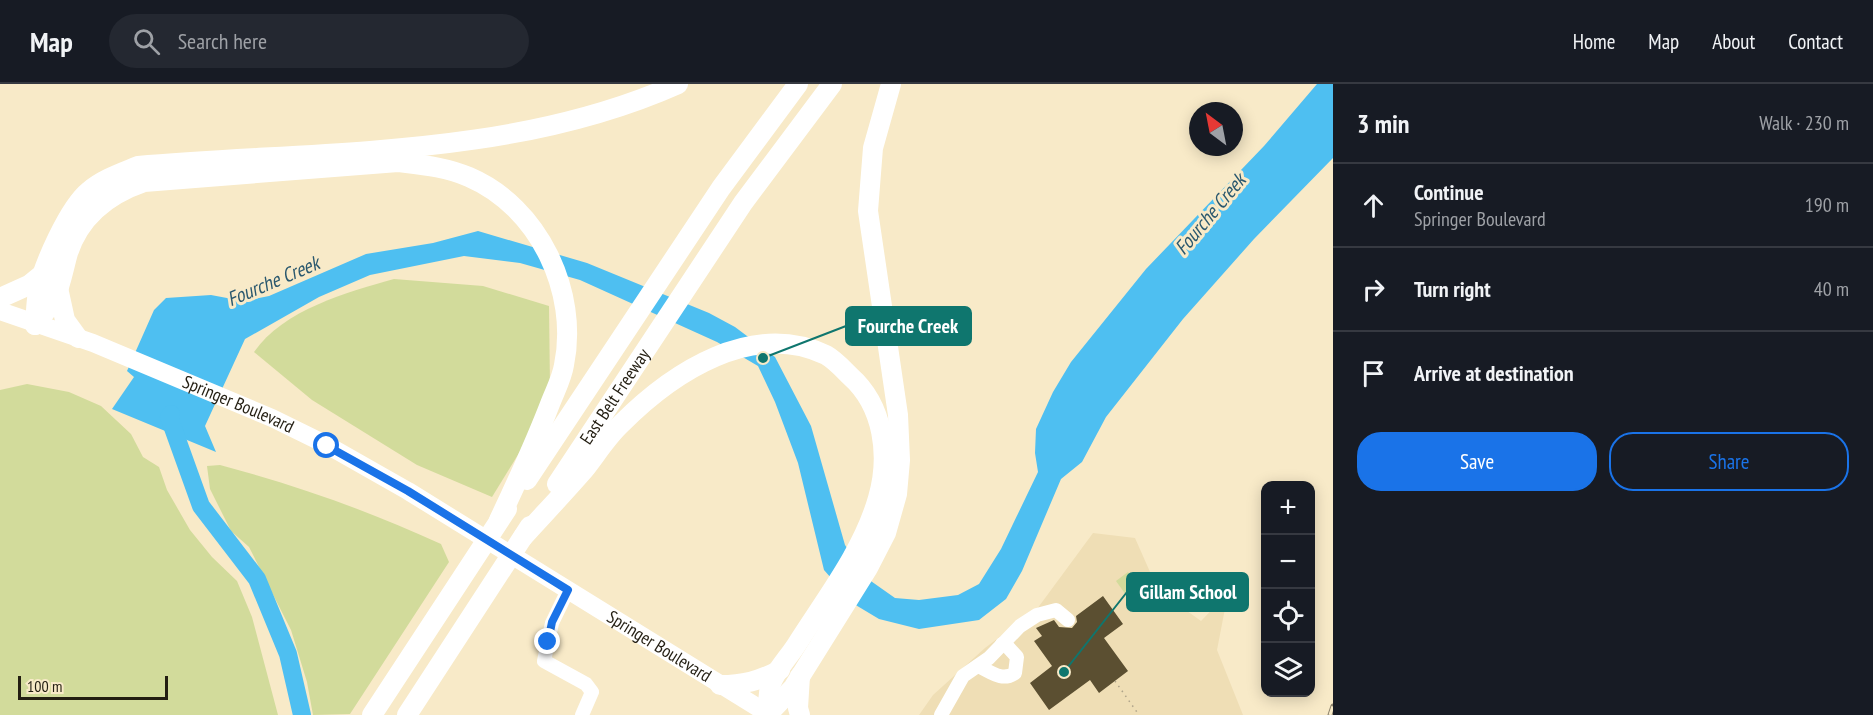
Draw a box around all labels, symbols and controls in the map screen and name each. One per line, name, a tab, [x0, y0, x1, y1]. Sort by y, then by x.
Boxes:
search box	[109, 14, 529, 68]
text: Map	[30, 23, 73, 60]
icon: search	[130, 25, 163, 58]
text: Search here	[178, 27, 267, 55]
text: Home	[1573, 28, 1615, 55]
text: Map	[1648, 28, 1679, 55]
text: About	[1712, 28, 1755, 55]
text: Contact	[1788, 28, 1843, 55]
north arrow	[1189, 102, 1243, 156]
text: 3 min	[1357, 107, 1410, 140]
text: Walk · 230 m	[1759, 110, 1849, 136]
water label: Fourche Creek	[1169, 166, 1253, 260]
text: Continue	[1414, 178, 1484, 206]
icon: ahead	[1357, 189, 1390, 222]
text: 190 m	[1805, 192, 1849, 218]
text: Springer Boulevard	[1414, 206, 1546, 232]
water label: Fourche Creek	[223, 249, 325, 312]
icon: right	[1357, 273, 1390, 306]
text: Turn right	[1414, 275, 1491, 303]
text: 40 m	[1814, 276, 1849, 302]
callout: Fourche Creek	[846, 307, 971, 345]
text: Fourche Creek	[858, 313, 959, 339]
street label: East Belt Freeway	[575, 344, 655, 449]
icon: arrive	[1357, 357, 1390, 390]
text: Arrive at destination	[1414, 359, 1574, 387]
street label: Springer Boulevard	[179, 370, 298, 438]
route start	[313, 432, 339, 458]
button: Save	[1357, 432, 1597, 491]
button: Share	[1609, 432, 1849, 491]
map controls	[1261, 481, 1315, 697]
button: +	[1261, 481, 1315, 535]
button: −	[1261, 535, 1315, 589]
callout: Gillam School	[1127, 573, 1248, 611]
text: Gillam School	[1139, 579, 1237, 605]
button: locate	[1261, 589, 1315, 643]
street label: Springer Boulevard	[603, 605, 716, 687]
route end	[534, 628, 560, 654]
button: layers	[1261, 643, 1315, 697]
scale bar	[18, 673, 168, 700]
text: 100 m	[27, 676, 62, 696]

